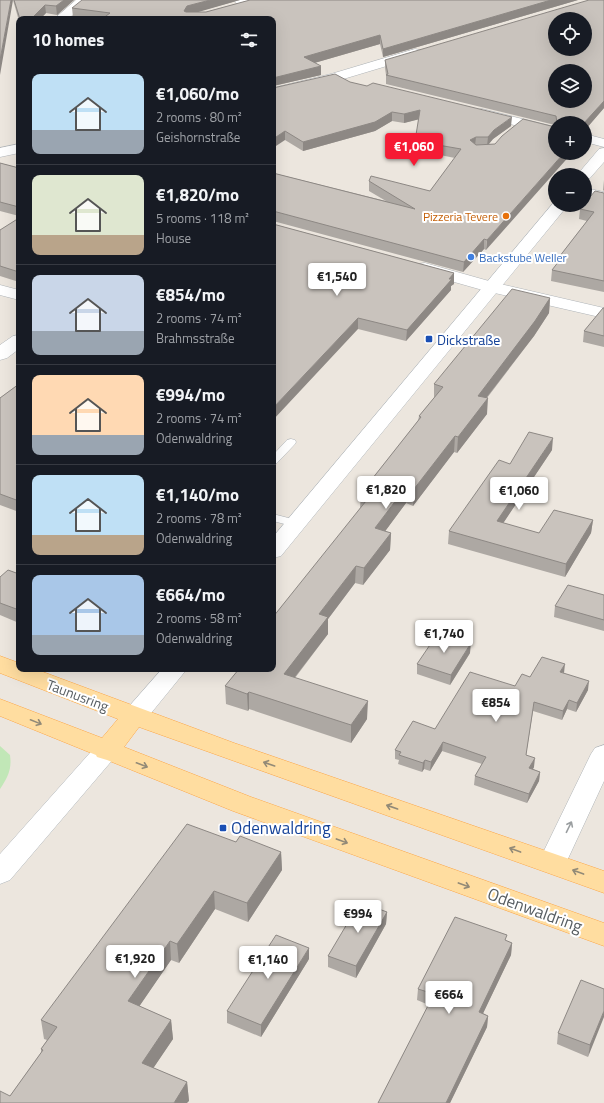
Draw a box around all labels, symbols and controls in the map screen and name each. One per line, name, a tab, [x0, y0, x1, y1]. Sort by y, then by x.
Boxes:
map controls	[548, 12, 592, 212]
button: locate	[548, 12, 592, 56]
text: 10 homes	[32, 27, 104, 53]
icon: filters	[238, 29, 260, 51]
button: layers	[548, 64, 592, 108]
text: €1,060/mo	[156, 81, 239, 107]
icon: home	[64, 90, 112, 138]
text: 2 rooms · 80 m²	[156, 107, 242, 127]
button: +	[548, 116, 592, 160]
text: Geishornstraße	[156, 127, 240, 147]
pin: €1,060	[381, 133, 447, 167]
text: €1,060	[394, 136, 434, 156]
button: −	[548, 168, 592, 212]
text: €1,820/mo	[156, 182, 239, 208]
icon: home	[64, 191, 112, 239]
place label: Pizzeria Tevere	[423, 207, 498, 226]
text: 5 rooms · 118 m²	[156, 208, 249, 228]
marker: Pizzeria Tevere	[501, 211, 511, 221]
text: House	[156, 228, 191, 248]
place label: Backstube Weller	[479, 248, 567, 267]
marker: Backstube Weller	[466, 252, 476, 262]
pin: €1,540	[304, 263, 370, 297]
text: €1,540	[317, 266, 357, 286]
text: €854/mo	[156, 282, 225, 308]
icon: home	[64, 291, 112, 339]
text: 2 rooms · 74 m²	[156, 308, 242, 328]
text: Brahmsstraße	[156, 328, 235, 348]
place label: Dickstraße	[437, 329, 500, 350]
marker: Dickstraße	[424, 334, 434, 344]
text: €994/mo	[156, 382, 225, 408]
icon: home	[64, 391, 112, 439]
text: 2 rooms · 74 m²	[156, 408, 242, 428]
text: Odenwaldring	[156, 428, 232, 448]
pin: €1,820	[353, 476, 419, 510]
pin: €1,060	[486, 477, 552, 511]
text: €1,820	[366, 479, 406, 499]
text: €1,060	[499, 480, 539, 500]
text: €1,140/mo	[156, 482, 239, 508]
icon: home	[64, 491, 112, 539]
text: 2 rooms · 78 m²	[156, 508, 242, 528]
text: Odenwaldring	[156, 528, 232, 548]
text: €664/mo	[156, 582, 225, 608]
icon: home	[64, 591, 112, 639]
text: 2 rooms · 58 m²	[156, 608, 242, 628]
pin: €1,740	[411, 620, 477, 654]
text: €1,740	[424, 623, 464, 643]
text: Odenwaldring	[156, 628, 232, 648]
street label: Taunusring	[44, 674, 112, 716]
pin: €854	[472, 689, 520, 723]
text: €854	[481, 692, 511, 712]
one-way arrow	[30, 719, 42, 726]
one-way arrow	[263, 760, 276, 767]
one-way arrow	[135, 762, 147, 770]
one-way arrow	[387, 802, 399, 810]
place label: Odenwaldring	[231, 815, 331, 841]
one-way arrow	[565, 822, 573, 834]
marker: Odenwaldring	[218, 823, 228, 833]
one-way arrow	[336, 837, 348, 845]
one-way arrow	[509, 845, 521, 853]
one-way arrow	[572, 868, 584, 876]
one-way arrow	[458, 881, 470, 889]
street label: Odenwaldring	[484, 881, 586, 939]
pin: €994	[334, 900, 382, 934]
text: €994	[343, 903, 373, 923]
pin: €1,920	[102, 945, 168, 979]
pin: €1,140	[235, 946, 301, 980]
text: €1,920	[115, 948, 155, 968]
text: €1,140	[248, 949, 288, 969]
pin: €664	[425, 981, 473, 1015]
text: €664	[434, 984, 464, 1004]

